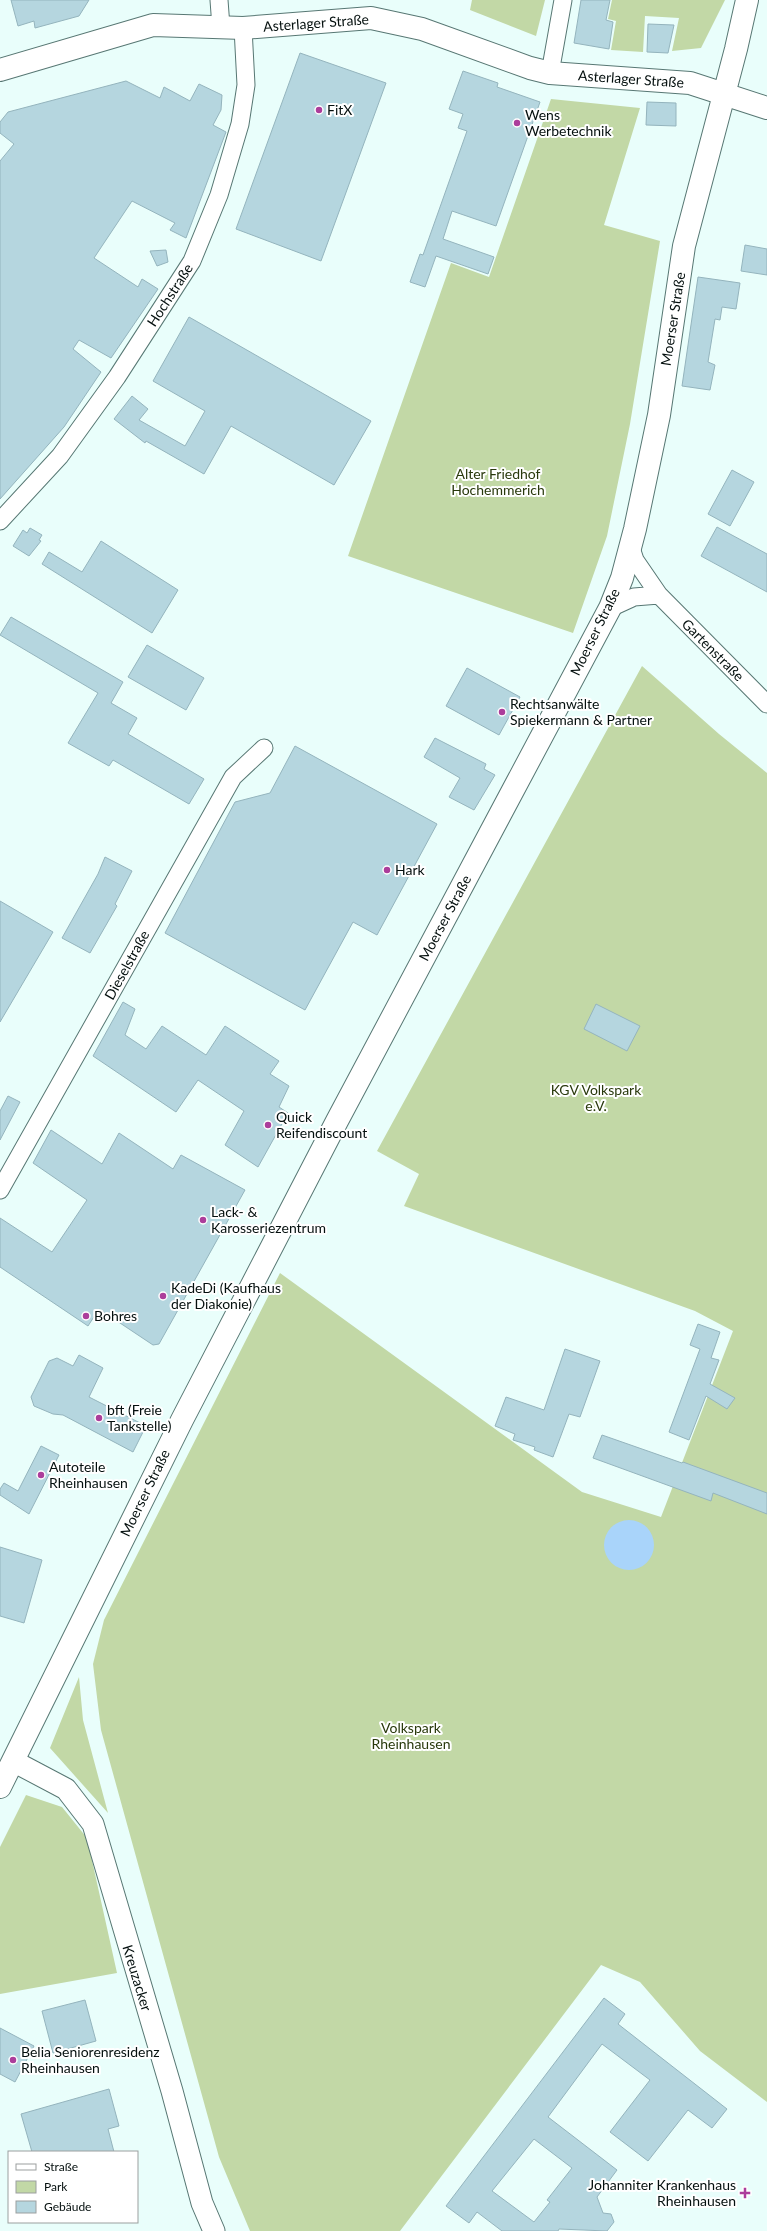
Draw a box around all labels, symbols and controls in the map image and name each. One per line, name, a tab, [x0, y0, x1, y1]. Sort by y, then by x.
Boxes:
street label: Asterlager Straße	[263, 10, 369, 35]
street label: Asterlager Straße	[578, 66, 684, 91]
place label: FitX	[327, 101, 352, 118]
marker: FitX	[314, 105, 324, 115]
place label: Wens Werbetechnik	[525, 106, 612, 139]
marker: Wens Werbetechnik	[512, 118, 522, 128]
street label: Hochstraße	[143, 260, 196, 329]
street label: Moerser Straße	[657, 271, 688, 367]
park label: Alter Friedhof Hochemmerich	[451, 465, 545, 498]
street label: Moerser Straße	[566, 585, 623, 678]
street label: Gartenstraße	[679, 615, 748, 684]
place label: Rechtsanwälte Spiekermann & Partner	[510, 695, 652, 728]
marker: Rechtsanwälte Spiekermann & Partner	[497, 707, 507, 717]
place label: Hark	[395, 861, 426, 878]
marker: Hark	[382, 865, 392, 875]
street label: Moerser Straße	[415, 872, 474, 964]
street label: Dieselstraße	[101, 927, 153, 1002]
park label: KGV Volkspark e.V.	[551, 1081, 642, 1114]
place label: Quick Reifendiscount	[276, 1108, 367, 1141]
marker: Quick Reifendiscount	[263, 1120, 273, 1130]
place label: Lack- & Karosseriezentrum	[211, 1203, 326, 1236]
marker: Lack- & Karosseriezentrum	[198, 1215, 208, 1225]
place label: KadeDi (Kaufhaus der Diakonie)	[171, 1279, 281, 1312]
marker: KadeDi (Kaufhaus der Diakonie)	[158, 1291, 168, 1301]
place label: Bohres	[94, 1307, 137, 1324]
marker: Bohres	[81, 1311, 91, 1321]
place label: bft (Freie Tankstelle)	[107, 1401, 172, 1434]
marker: bft (Freie Tankstelle)	[94, 1413, 104, 1423]
street label: Moerser Straße	[116, 1446, 173, 1539]
place label: Autoteile Rheinhausen	[49, 1458, 128, 1491]
marker: Autoteile Rheinhausen	[36, 1470, 46, 1480]
park label: Volkspark Rheinhausen	[372, 1719, 450, 1752]
street label: Kreuzacker	[119, 1943, 156, 2013]
place label: Belia Seniorenresidenz Rheinhausen	[21, 2043, 160, 2076]
marker: Belia Seniorenresidenz Rheinhausen	[8, 2055, 18, 2065]
legend	[8, 2151, 138, 2223]
text: Straße	[44, 2159, 78, 2174]
place label: Johanniter Krankenhaus Rheinhausen	[588, 2176, 736, 2209]
text: Park	[44, 2179, 68, 2194]
marker: Johanniter Krankenhaus Rheinhausen	[739, 2187, 751, 2199]
text: Gebäude	[44, 2199, 91, 2214]

